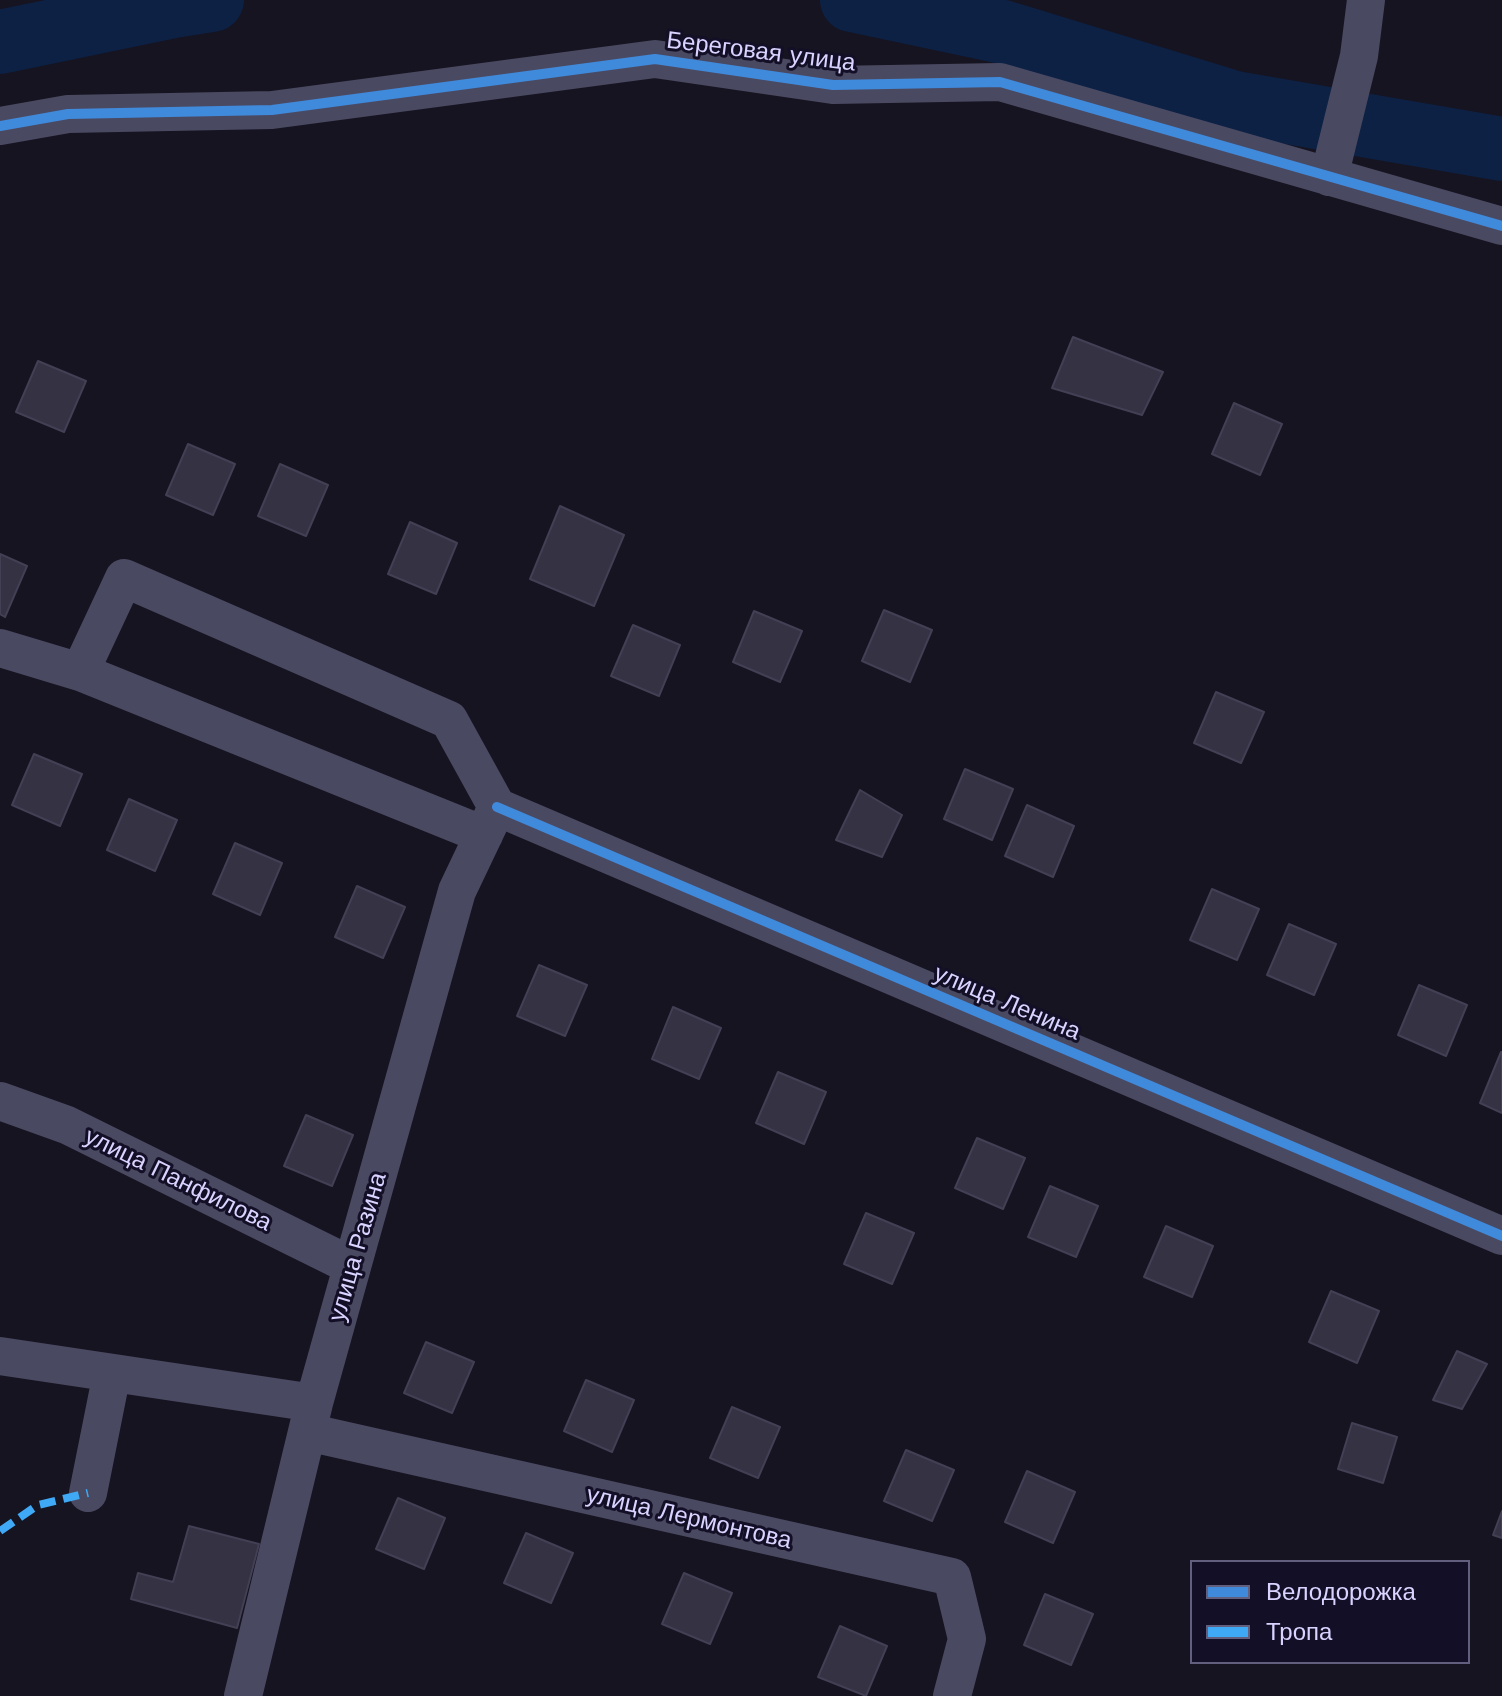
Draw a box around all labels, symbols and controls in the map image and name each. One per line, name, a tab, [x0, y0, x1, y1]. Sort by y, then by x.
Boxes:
street label: Береговая улица	[665, 26, 857, 78]
street label: улица Ленина	[929, 959, 1085, 1047]
street label: улица Панфилова	[80, 1122, 276, 1238]
street label: улица Разина	[323, 1169, 393, 1325]
street label: улица Лермонтова	[584, 1480, 794, 1556]
legend	[1190, 1560, 1470, 1664]
text: Велодорожка	[1266, 1578, 1416, 1606]
text: Тропа	[1266, 1618, 1332, 1646]

